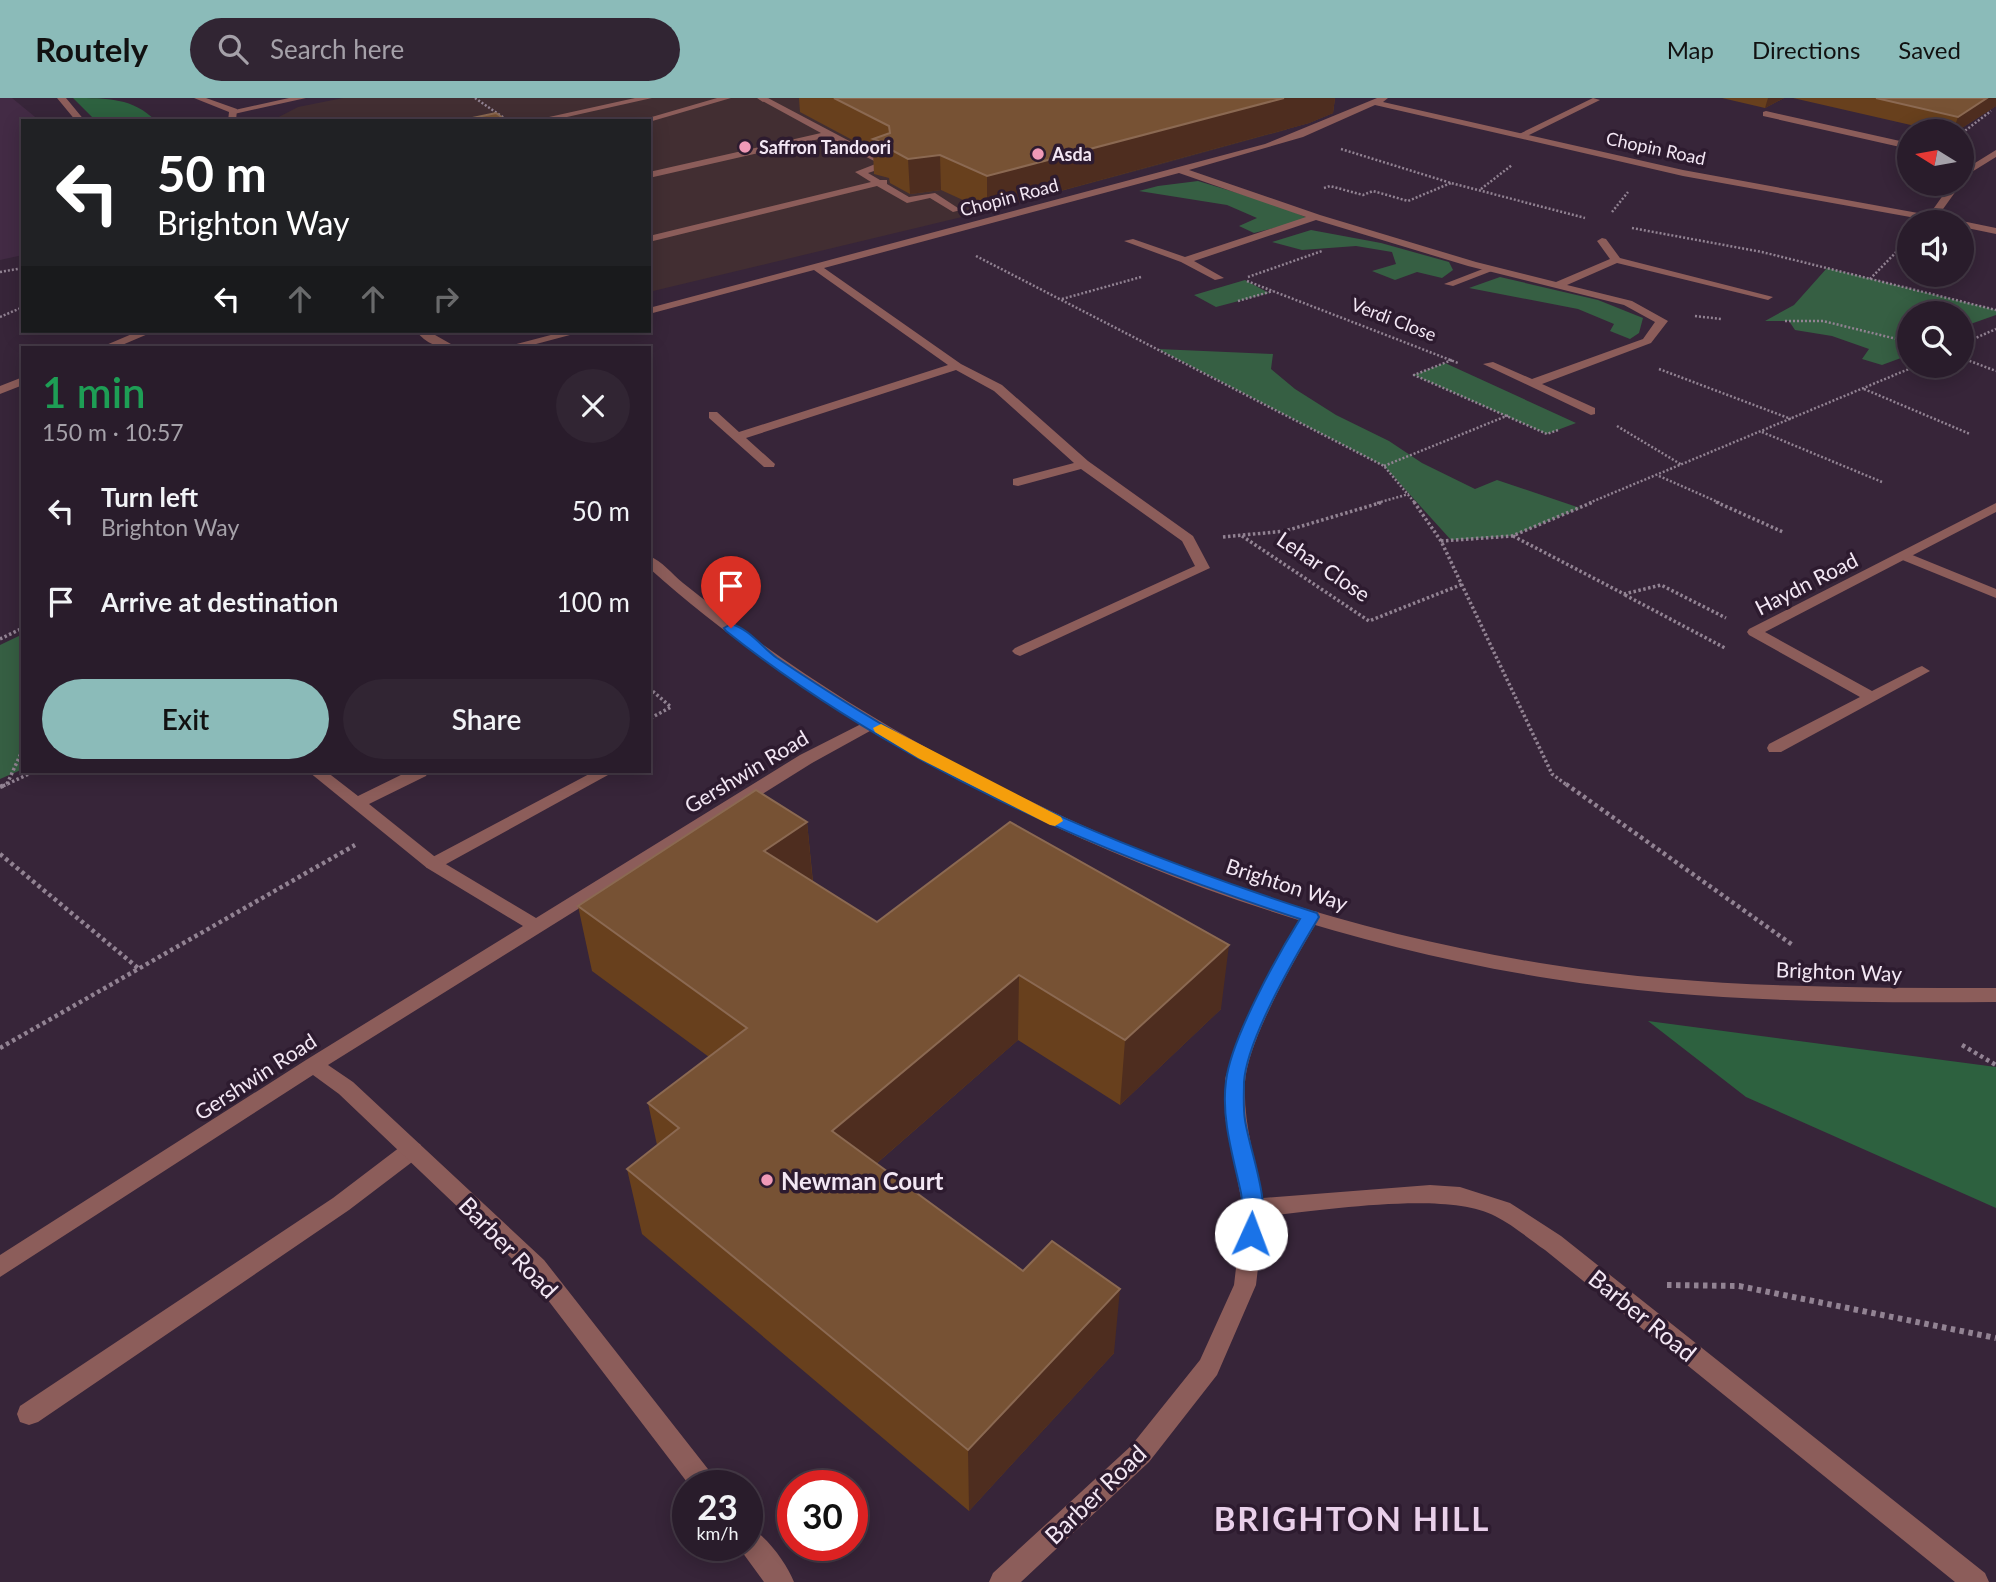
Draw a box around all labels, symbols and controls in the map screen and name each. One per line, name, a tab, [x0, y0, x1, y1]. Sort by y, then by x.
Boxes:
search box	[190, 18, 680, 81]
text: Routely	[35, 29, 148, 69]
icon: search	[214, 30, 252, 68]
text: Search here	[270, 33, 404, 65]
text: Map	[1667, 35, 1714, 64]
text: Directions	[1752, 35, 1860, 64]
text: Saved	[1898, 35, 1961, 64]
north arrow	[1897, 119, 1974, 196]
map controls	[1897, 119, 1974, 378]
street label: Chopin Road	[1604, 127, 1708, 169]
place label: Saffron Tandoori	[759, 136, 891, 158]
marker: Saffron Tandoori	[737, 139, 753, 155]
place label: Asda	[1051, 143, 1092, 165]
text: 50 m	[157, 144, 267, 202]
marker: Asda	[1030, 146, 1046, 162]
icon: left	[42, 147, 133, 238]
street label: Chopin Road	[957, 173, 1061, 221]
text: Brighton Way	[157, 203, 349, 242]
button: sound	[1897, 210, 1974, 287]
icon: left	[208, 280, 246, 318]
icon: ahead	[281, 280, 319, 318]
icon: ahead	[354, 280, 392, 318]
icon: right	[427, 280, 465, 318]
street label: Verdi Close	[1348, 293, 1440, 345]
button: search	[1897, 301, 1974, 378]
text: 1 min	[42, 367, 146, 417]
button: close	[556, 369, 630, 443]
text: 150 m · 10:57	[42, 418, 184, 446]
text: Turn left	[101, 481, 198, 513]
icon: left	[42, 492, 80, 530]
text: 50 m	[572, 495, 630, 527]
text: Brighton Way	[101, 513, 239, 541]
street label: Lehar Close	[1273, 526, 1375, 606]
street label: Haydn Road	[1750, 546, 1862, 620]
pin	[701, 556, 761, 628]
icon: arrive	[712, 567, 750, 605]
icon: arrive	[42, 583, 80, 621]
text: Arrive at destination	[101, 586, 338, 618]
text: 100 m	[557, 586, 630, 618]
button: Exit	[42, 679, 329, 759]
button: Share	[343, 679, 630, 759]
street label: Gershwin Road	[680, 724, 812, 818]
street label: Brighton Way	[1223, 853, 1351, 915]
street label: Brighton Way	[1775, 956, 1903, 986]
street label: Gershwin Road	[190, 1027, 320, 1125]
place label: Newman Court	[781, 1166, 944, 1195]
marker: Newman Court	[759, 1172, 775, 1188]
street label: Barber Road	[454, 1190, 564, 1304]
position arrow	[1214, 1197, 1288, 1271]
street label: Barber Road	[1583, 1263, 1703, 1367]
street label: Barber Road	[1038, 1439, 1152, 1549]
speed limit sign: 30	[777, 1470, 868, 1561]
text: 23	[697, 1485, 738, 1527]
district label: BRIGHTON HILL	[1214, 1498, 1490, 1538]
text: km/h	[696, 1522, 739, 1544]

